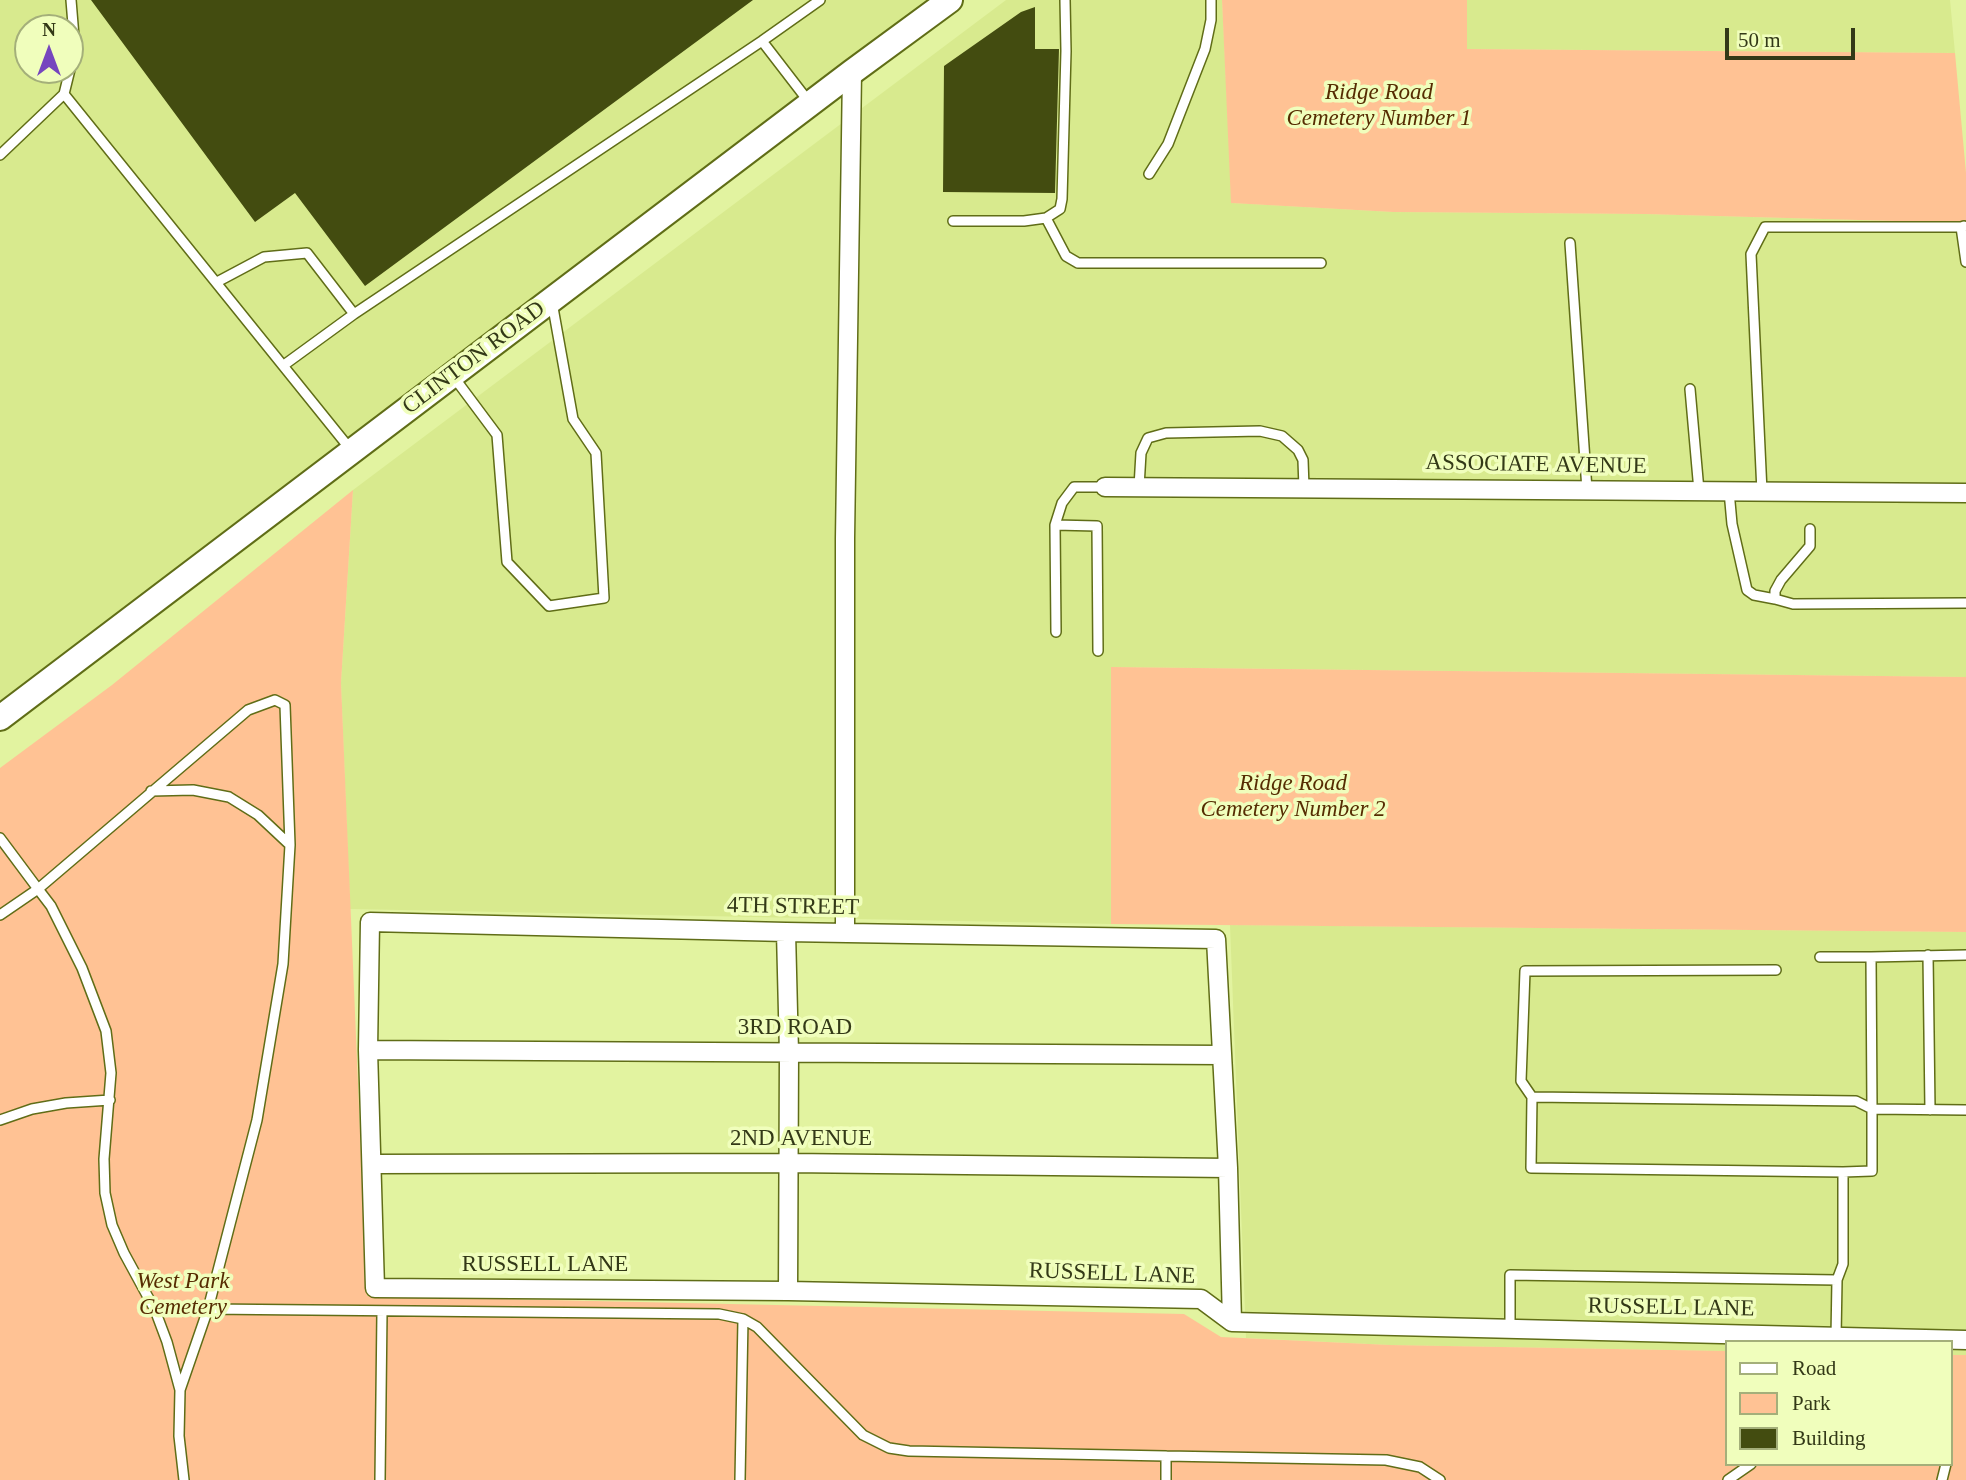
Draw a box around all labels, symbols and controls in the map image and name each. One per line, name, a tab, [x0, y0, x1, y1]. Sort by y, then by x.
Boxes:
north arrow	[14, 14, 84, 84]
scale bar	[1728, 14, 1857, 58]
text: N	[42, 19, 56, 40]
text: 50 m	[1738, 28, 1781, 52]
park label: Ridge Road Cemetery Number 1	[1286, 79, 1472, 133]
street label: CLINTON ROAD	[397, 295, 551, 421]
street label: ASSOCIATE AVENUE	[1425, 449, 1647, 481]
park label: Ridge Road Cemetery Number 2	[1200, 770, 1386, 824]
street label: 4TH STREET	[727, 892, 859, 922]
street label: 3RD ROAD	[738, 1014, 852, 1042]
street label: 2ND AVENUE	[730, 1125, 872, 1153]
street label: RUSSELL LANE	[462, 1251, 628, 1279]
street label: RUSSELL LANE	[1028, 1257, 1196, 1291]
park label: West Park Cemetery	[136, 1268, 230, 1322]
street label: RUSSELL LANE	[1587, 1293, 1755, 1323]
legend	[1724, 1340, 1952, 1466]
text: Road	[1792, 1356, 1836, 1380]
text: Park	[1792, 1391, 1831, 1415]
text: Building	[1792, 1426, 1866, 1450]

